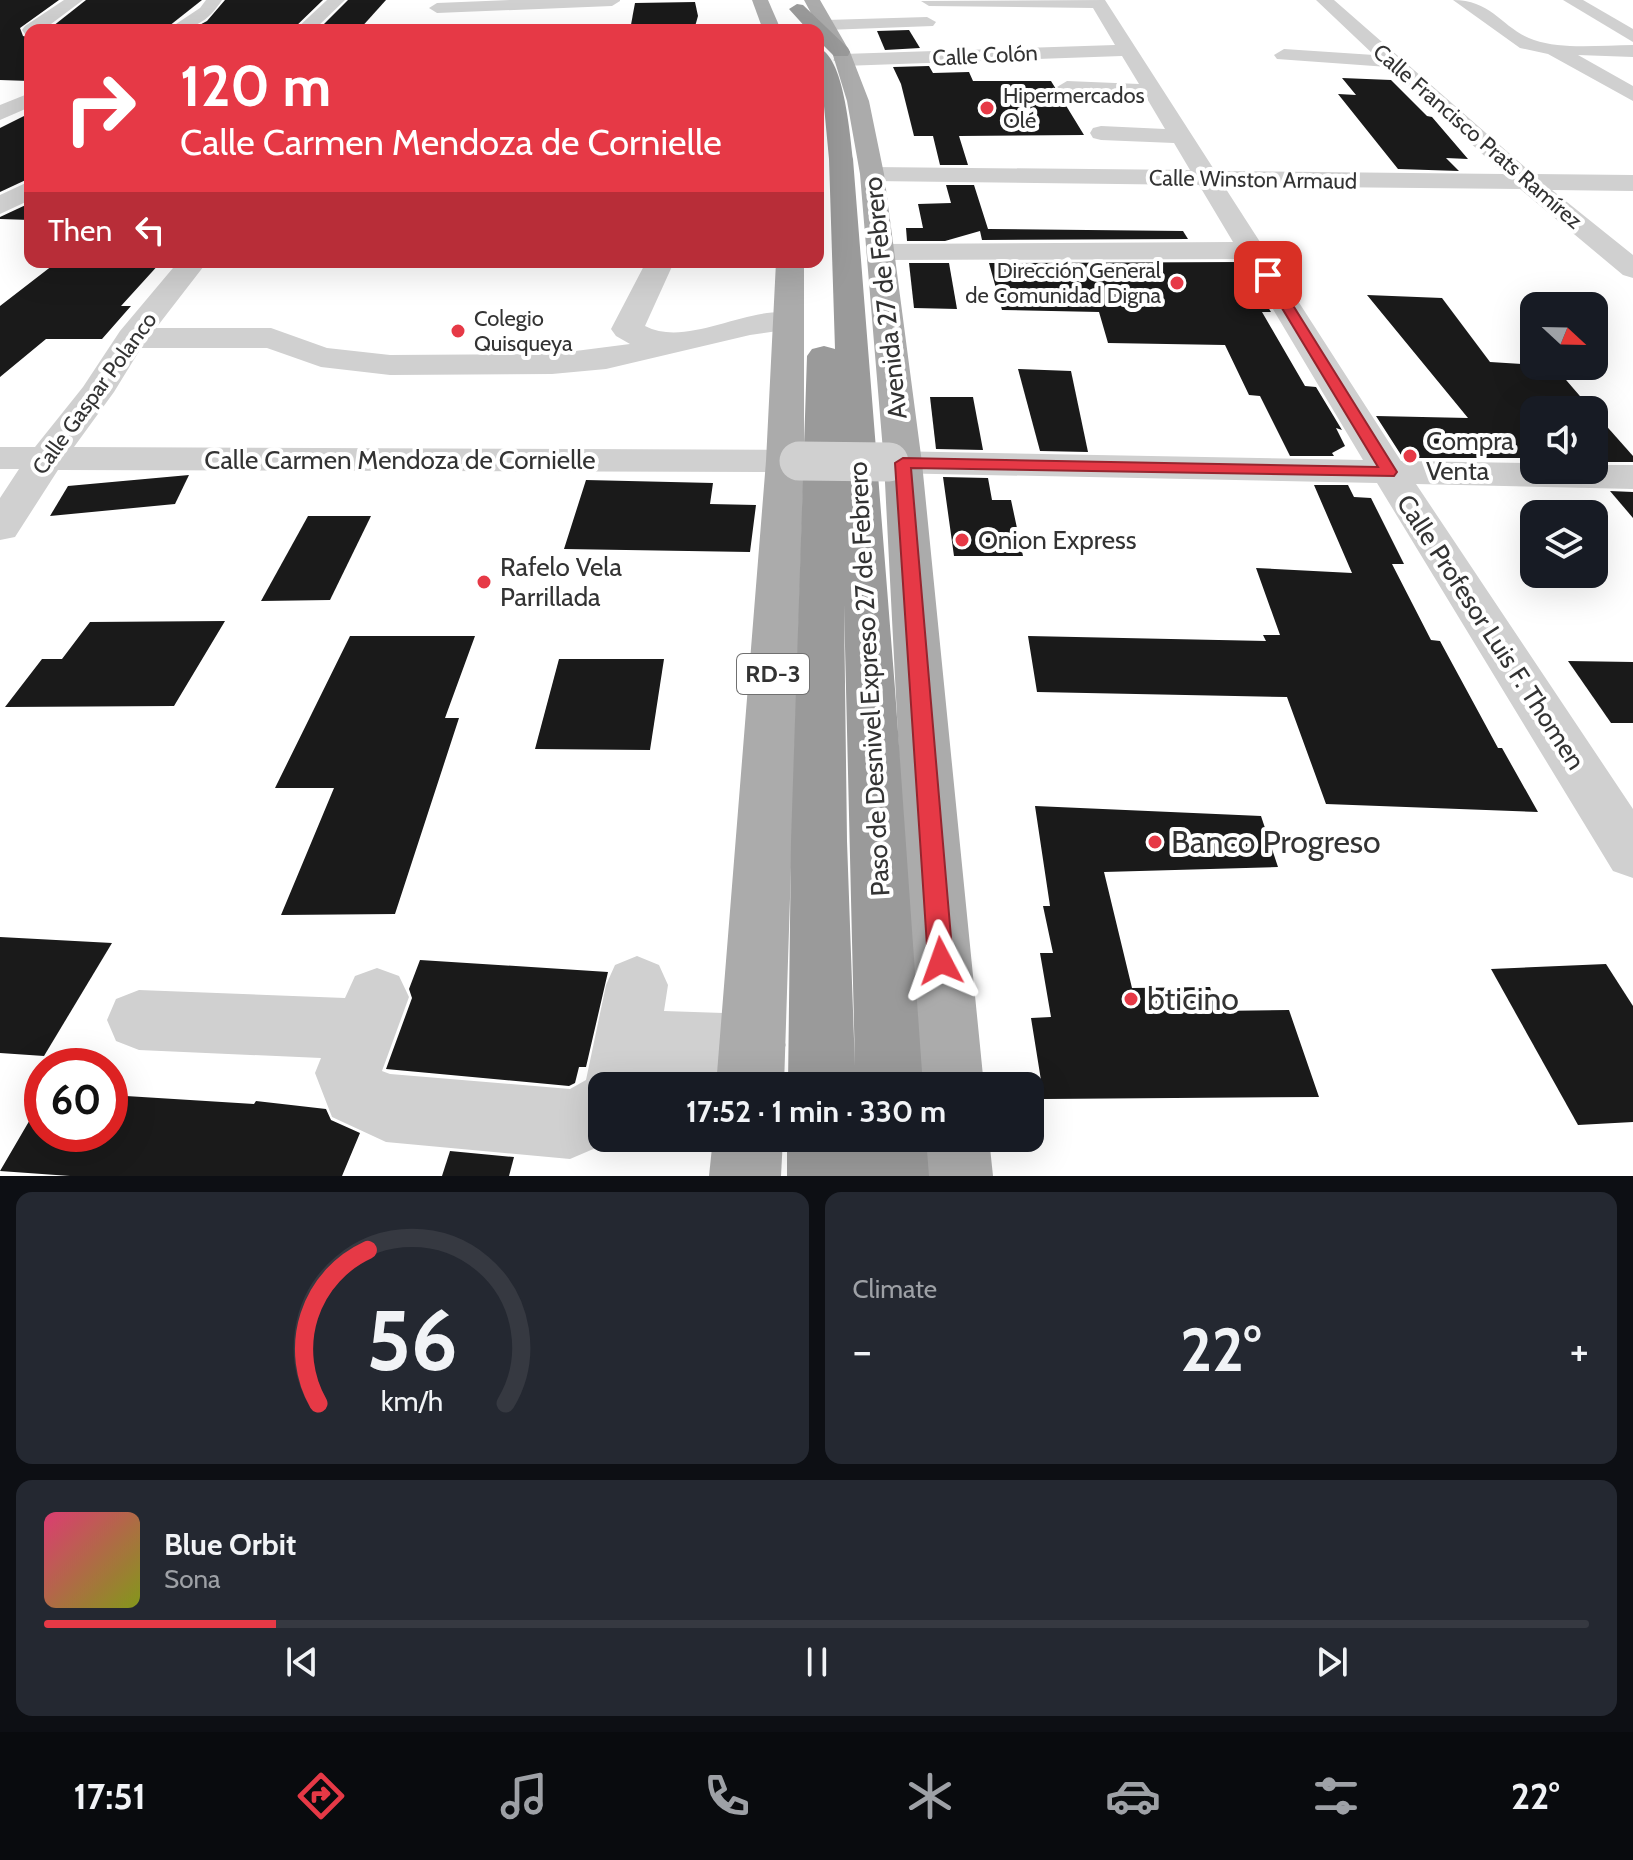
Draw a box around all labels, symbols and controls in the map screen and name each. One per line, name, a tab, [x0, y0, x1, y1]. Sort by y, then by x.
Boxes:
street label: Calle Francisco Prats Ramírez	[1368, 38, 1588, 235]
street label: Calle Colón	[932, 39, 1038, 72]
text: 120 m	[180, 52, 331, 120]
icon: right	[48, 56, 152, 160]
place label: Hipermercados Olé	[1003, 82, 1145, 134]
marker: Hipermercados Olé	[978, 99, 996, 117]
text: Calle Carmen Mendoza de Cornielle	[180, 120, 722, 164]
street label: Calle Winston Armaud	[1149, 164, 1357, 195]
street label: Avenida 27 de Febrero	[856, 175, 914, 421]
icon: left	[128, 208, 172, 252]
text: Then	[48, 212, 112, 249]
pin	[1234, 241, 1302, 309]
icon: arrive	[1246, 253, 1290, 297]
place label: Dirección General de Comunidad Digna	[965, 257, 1162, 309]
marker: Dirección General de Comunidad Digna	[1168, 274, 1186, 292]
north arrow	[1520, 292, 1608, 380]
map controls	[1520, 292, 1608, 588]
place label: Colegio Quisqueya	[474, 305, 573, 357]
street label: Calle Gaspar Polanco	[26, 307, 162, 480]
marker: Colegio Quisqueya	[449, 322, 467, 340]
button: sound	[1520, 396, 1608, 484]
place label: Compra Venta	[1426, 425, 1514, 487]
street label: Calle Carmen Mendoza de Cornielle	[204, 444, 596, 476]
marker: Compra Venta	[1401, 447, 1419, 465]
street label: Paso de Desnivel Expreso 27 de Febrero	[842, 461, 896, 897]
street label: Calle Profesor Luis F. Thomen	[1390, 488, 1592, 776]
button: layers	[1520, 500, 1608, 588]
place label: Onion Express	[978, 524, 1137, 556]
marker: Onion Express	[953, 531, 971, 549]
place label: Rafelo Vela Parrillada	[500, 551, 622, 613]
marker: Rafelo Vela Parrillada	[475, 573, 493, 591]
road number: RD-3	[737, 654, 809, 694]
place label: Banco Progreso	[1171, 822, 1381, 861]
marker: Banco Progreso	[1146, 833, 1164, 851]
position arrow	[899, 919, 983, 1003]
place label: bticino	[1147, 979, 1239, 1018]
marker: bticino	[1122, 990, 1140, 1008]
speed limit sign: 60	[24, 1048, 128, 1152]
text: 17:52 · 1 min · 330 m	[686, 1093, 946, 1130]
text: Climate	[853, 1273, 937, 1305]
text: 56	[367, 1290, 458, 1391]
text: 22°	[1180, 1313, 1261, 1386]
text: −	[853, 1324, 872, 1377]
text: +	[1570, 1324, 1589, 1377]
text: km/h	[381, 1383, 444, 1418]
text: Blue Orbit	[164, 1526, 296, 1563]
text: Sona	[164, 1563, 221, 1595]
icon: previous	[280, 1640, 324, 1684]
icon: pause	[795, 1640, 839, 1684]
icon: next	[1310, 1640, 1354, 1684]
icon: directions	[293, 1768, 349, 1824]
icon: music	[496, 1768, 552, 1824]
icon: phone	[699, 1768, 755, 1824]
icon: climate	[902, 1768, 958, 1824]
icon: car	[1105, 1768, 1161, 1824]
icon: filters	[1308, 1768, 1364, 1824]
text: 17:51	[74, 1774, 146, 1818]
text: 22°	[1511, 1774, 1559, 1818]

